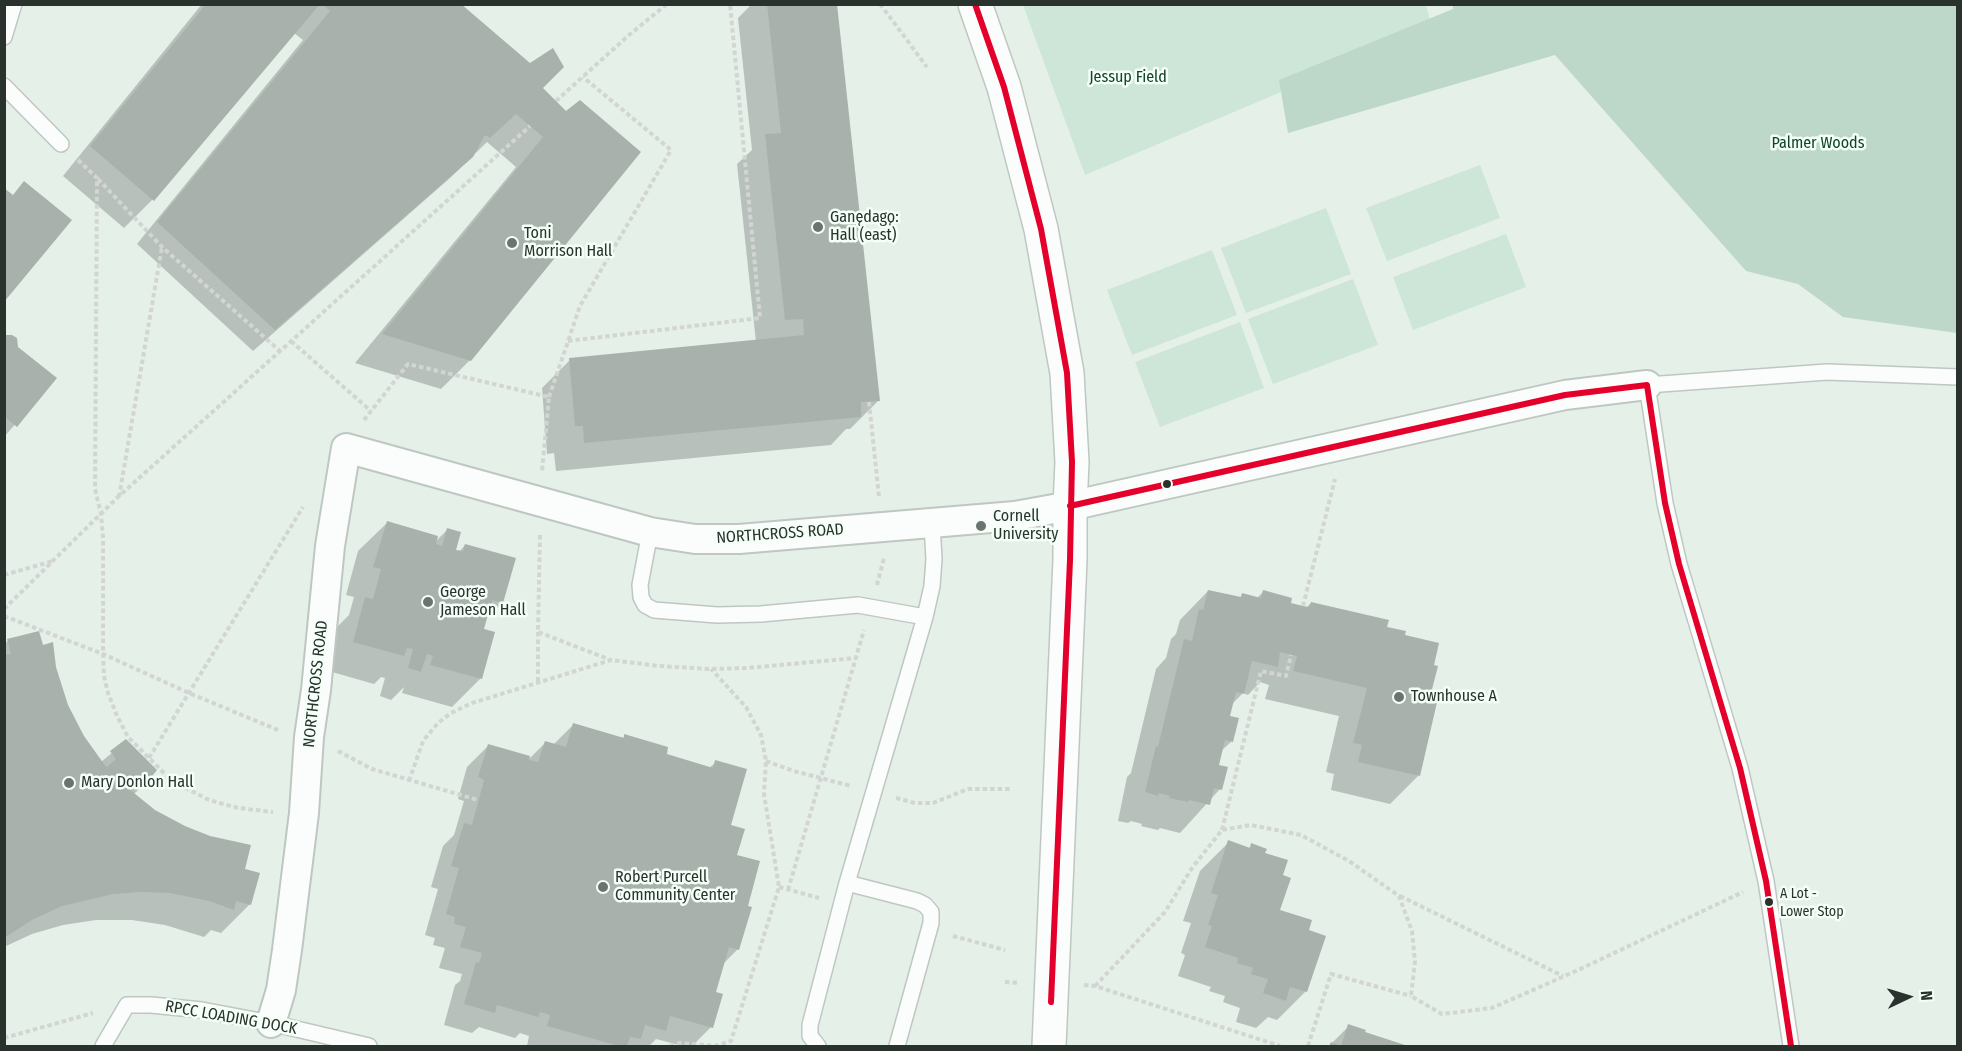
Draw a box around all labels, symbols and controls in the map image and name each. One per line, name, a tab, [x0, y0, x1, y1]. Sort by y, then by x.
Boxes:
park label: Jessup Field	[1089, 68, 1167, 88]
park label: Palmer Woods	[1771, 134, 1865, 154]
place label: Ganędagǫ: Hall (east)	[830, 208, 899, 246]
marker: Ganędagǫ: Hall (east)	[811, 220, 825, 234]
place label: Toni Morrison Hall	[524, 224, 612, 262]
marker: Toni Morrison Hall	[505, 236, 519, 250]
unlabelled marker	[1161, 478, 1173, 490]
place label: Cornell University	[993, 507, 1058, 545]
marker: Cornell University	[974, 519, 988, 533]
street label: NORTHCROSS ROAD	[716, 520, 844, 548]
place label: George Jameson Hall	[440, 583, 526, 621]
marker: George Jameson Hall	[421, 595, 435, 609]
street label: NORTHCROSS ROAD	[300, 620, 332, 748]
place label: Townhouse A	[1411, 687, 1497, 707]
marker: Townhouse A	[1392, 690, 1406, 704]
place label: Mary Donlon Hall	[81, 773, 193, 793]
marker: Mary Donlon Hall	[62, 776, 76, 790]
place label: Robert Purcell Community Center	[615, 868, 735, 906]
marker: Robert Purcell Community Center	[596, 880, 610, 894]
place label: A Lot - Lower Stop	[1780, 886, 1844, 918]
marker: A Lot - Lower Stop	[1763, 896, 1775, 908]
north arrow	[1878, 967, 1938, 1027]
text: N	[1917, 990, 1936, 1001]
street label: RPCC LOADING DOCK	[164, 997, 298, 1039]

